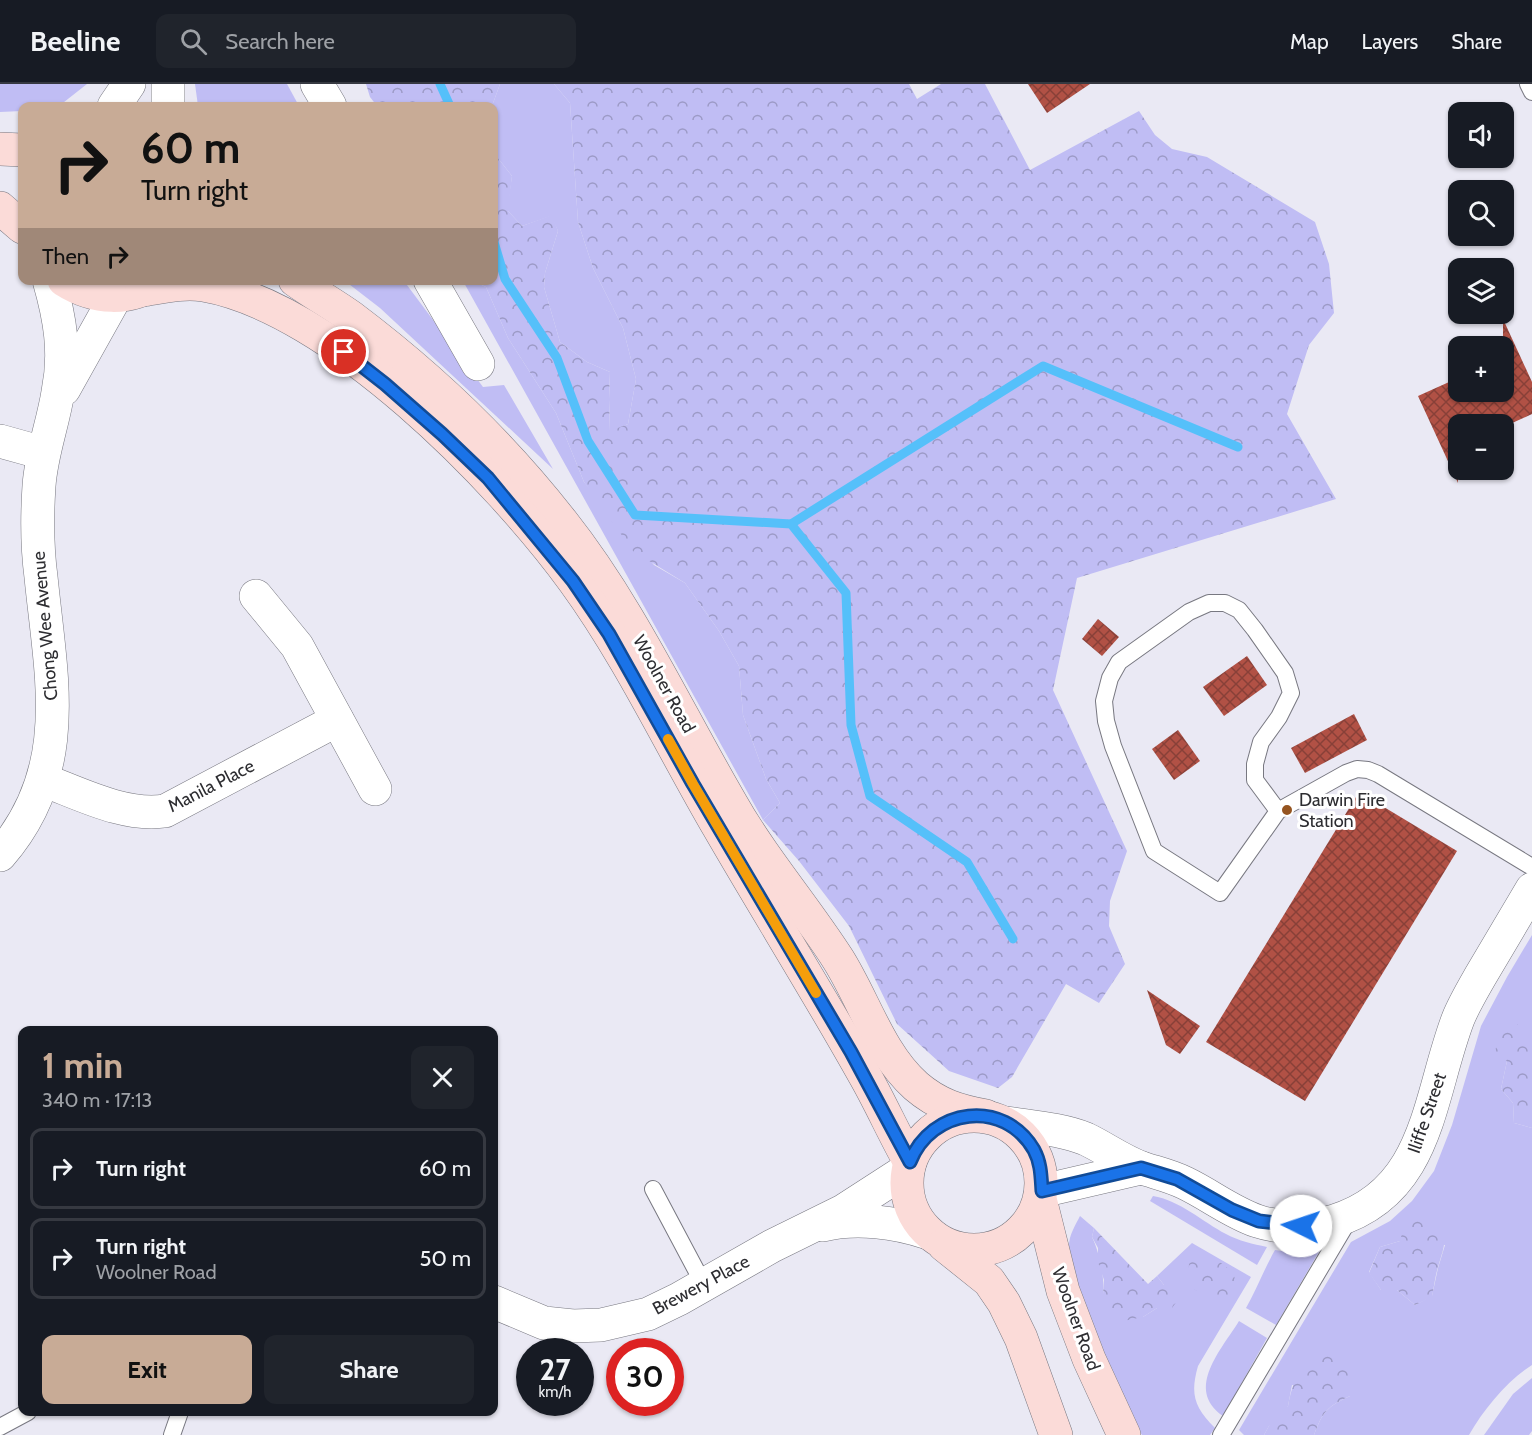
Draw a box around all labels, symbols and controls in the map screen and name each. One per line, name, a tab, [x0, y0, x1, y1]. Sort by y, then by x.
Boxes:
search box	[156, 14, 576, 68]
text: Beeline	[30, 24, 120, 58]
icon: search	[177, 25, 210, 58]
text: Search here	[225, 28, 335, 55]
text: Map	[1290, 29, 1329, 54]
text: Layers	[1362, 29, 1418, 54]
text: Share	[1451, 29, 1502, 54]
map controls	[1448, 102, 1514, 480]
button: sound	[1448, 102, 1514, 168]
text: 60 m	[141, 122, 240, 174]
icon: right	[42, 126, 120, 204]
text: Turn right	[141, 174, 248, 207]
button: search	[1448, 180, 1514, 246]
icon: right	[101, 240, 134, 273]
text: Then	[42, 243, 89, 270]
button: layers	[1448, 258, 1514, 324]
pin	[318, 326, 369, 377]
icon: arrive	[327, 335, 360, 368]
button: +	[1448, 336, 1514, 402]
button: −	[1448, 414, 1514, 480]
street label: Chong Wee Avenue	[28, 550, 62, 702]
street label: Woolner Road	[628, 631, 700, 737]
street label: Manila Place	[164, 755, 258, 817]
place label: Darwin Fire Station	[1299, 789, 1385, 832]
marker: Darwin Fire Station	[1280, 803, 1294, 817]
text: 1 min	[42, 1043, 123, 1087]
button: close	[411, 1046, 474, 1109]
street label: Iliffe Street	[1403, 1070, 1451, 1156]
text: 340 m · 17:13	[42, 1088, 152, 1112]
icon: right	[45, 1152, 78, 1185]
text: Turn right	[96, 1155, 186, 1182]
text: 60 m	[419, 1155, 471, 1182]
position arrow	[1269, 1194, 1333, 1258]
text: Turn right	[96, 1233, 186, 1260]
icon: right	[45, 1242, 78, 1275]
text: 50 m	[419, 1245, 471, 1272]
street label: Brewery Place	[649, 1250, 753, 1320]
text: Woolner Road	[96, 1260, 216, 1284]
street label: Woolner Road	[1047, 1264, 1105, 1374]
button: Exit	[42, 1335, 252, 1404]
button: Share	[264, 1335, 474, 1404]
speed limit sign: 30	[606, 1338, 684, 1416]
text: 27	[539, 1351, 571, 1388]
text: km/h	[539, 1383, 571, 1401]

